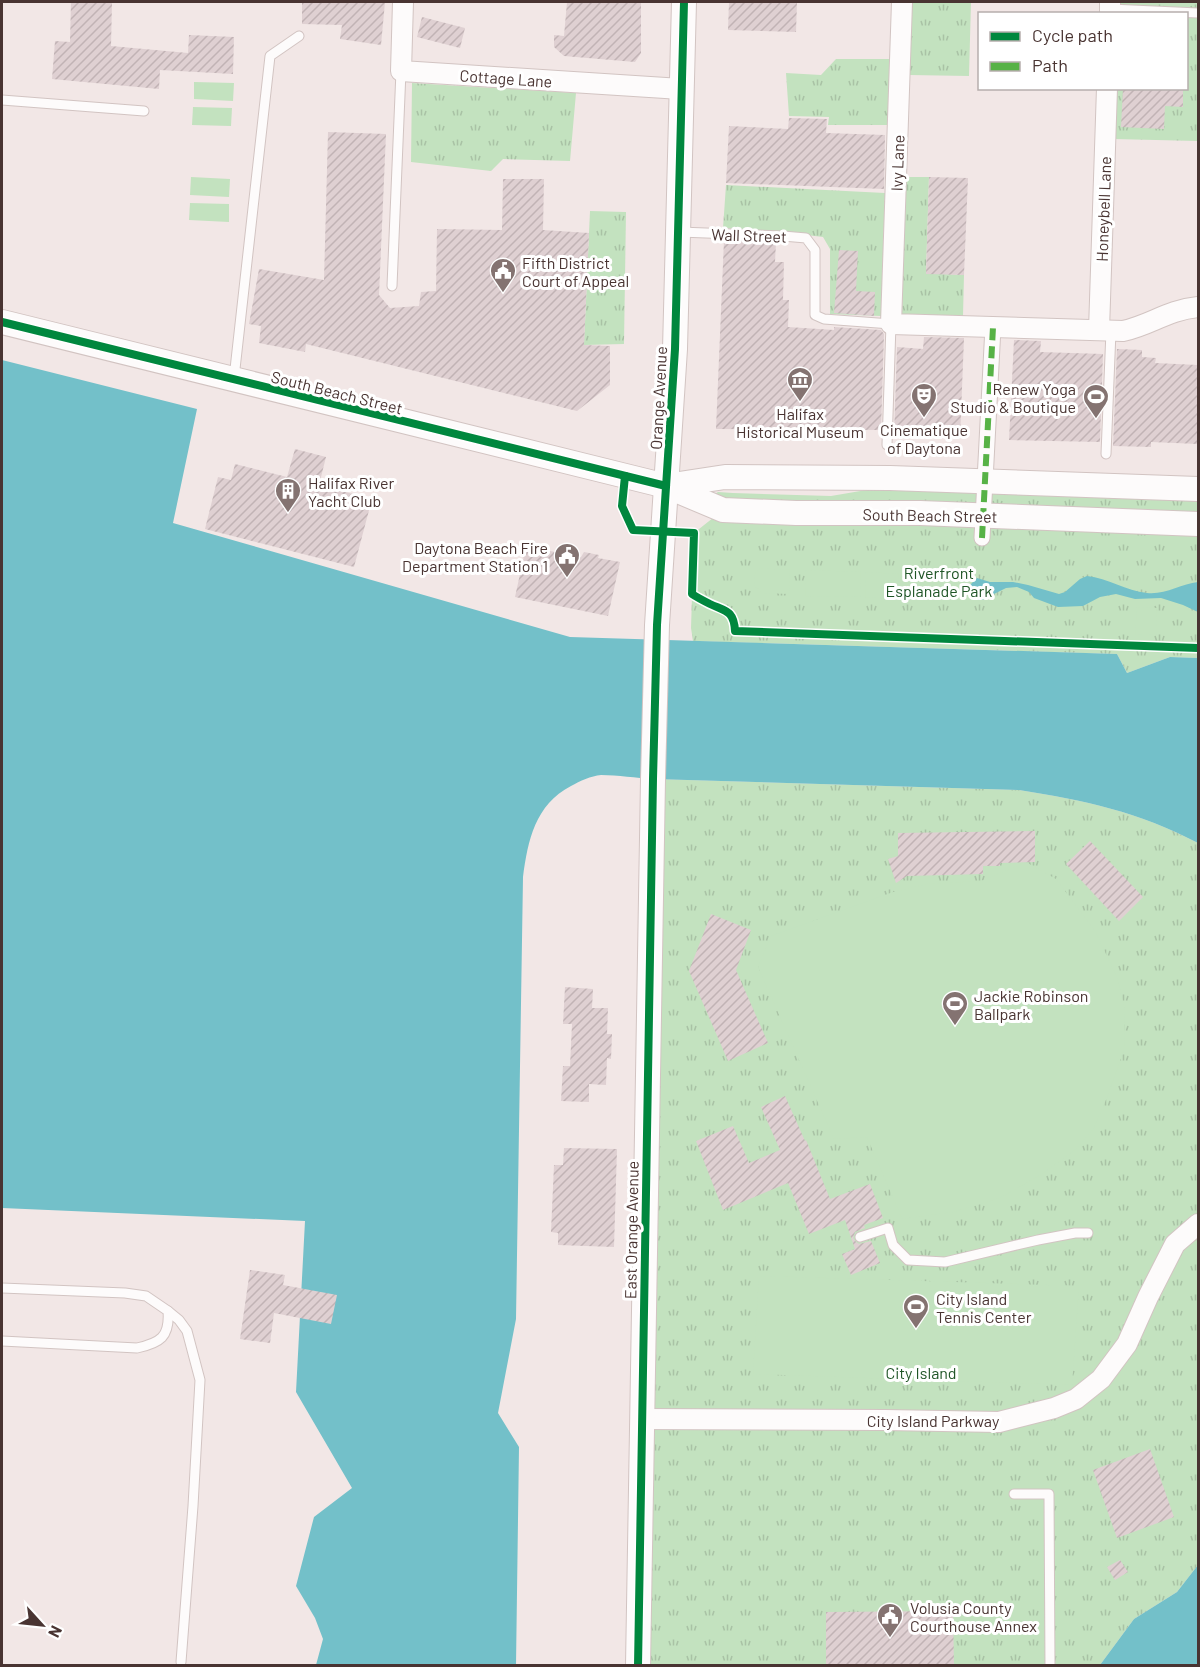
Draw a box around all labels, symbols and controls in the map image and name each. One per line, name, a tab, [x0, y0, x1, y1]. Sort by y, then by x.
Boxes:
legend	[978, 12, 1188, 90]
text: Cycle path	[1032, 24, 1113, 46]
text: Path	[1032, 54, 1068, 76]
street label: Cottage Lane	[459, 65, 553, 91]
street label: Ivy Lane	[887, 134, 907, 192]
street label: Honeybell Lane	[1092, 156, 1114, 262]
street label: Wall Street	[711, 224, 787, 246]
place label: Fifth District Court of Appeal	[522, 253, 629, 290]
public building icon: Fifth District Court of Appeal	[488, 256, 518, 294]
street label: Orange Avenue	[646, 346, 670, 450]
museum icon: Halifax Historical Museum	[785, 365, 815, 403]
street label: South Beach Street	[269, 366, 405, 418]
place label: Renew Yoga Studio & Boutique	[951, 379, 1076, 416]
theatre icon: Cinematique of Daytona	[909, 381, 939, 419]
sports icon: Renew Yoga Studio & Boutique	[1081, 382, 1111, 420]
place label: Halifax Historical Museum	[736, 404, 864, 441]
place label: Cinematique of Daytona	[880, 420, 968, 457]
place label: Halifax River Yacht Club	[308, 473, 395, 510]
building icon: Halifax River Yacht Club	[273, 476, 303, 514]
street label: South Beach Street	[862, 504, 998, 526]
place label: Daytona Beach Fire Department Station 1	[402, 538, 548, 575]
public building icon: Daytona Beach Fire Department Station 1	[552, 541, 582, 579]
park label: Riverfront Esplanade Park	[886, 563, 992, 600]
place label: Jackie Robinson Ballpark	[974, 986, 1089, 1023]
sports icon: Jackie Robinson Ballpark	[940, 989, 970, 1027]
street label: East Orange Avenue	[620, 1161, 642, 1299]
place label: City Island Tennis Center	[936, 1289, 1032, 1326]
sports icon: City Island Tennis Center	[901, 1292, 931, 1330]
park label: City Island	[885, 1363, 957, 1382]
street label: City Island Parkway	[867, 1411, 1000, 1430]
north arrow	[12, 1595, 72, 1655]
place label: Volusia County Courthouse Annex	[910, 1598, 1037, 1635]
public building icon: Volusia County Courthouse Annex	[875, 1601, 905, 1639]
text: N	[45, 1623, 67, 1641]

